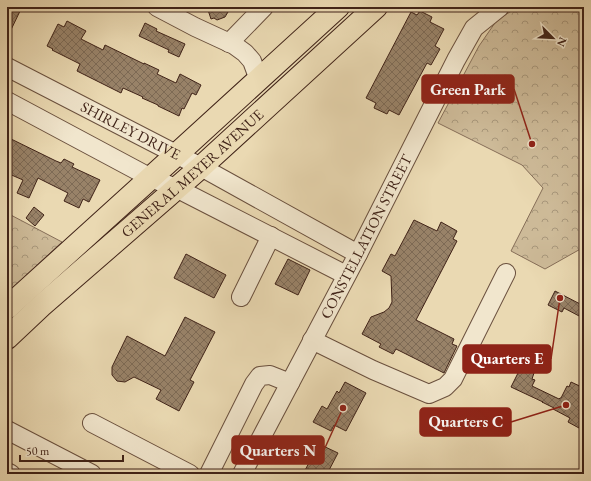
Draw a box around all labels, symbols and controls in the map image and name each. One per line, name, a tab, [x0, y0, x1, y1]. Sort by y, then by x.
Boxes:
north arrow	[533, 18, 573, 58]
text: N	[554, 35, 570, 49]
callout: Green Park	[422, 75, 514, 103]
text: Green Park	[430, 79, 506, 100]
street label: SHIRLEY DRIVE	[78, 97, 184, 164]
street label: GENERAL MEYER AVENUE	[117, 104, 268, 241]
street label: CONSTELLATION STREET	[316, 150, 416, 322]
callout: Quarters E	[463, 345, 551, 373]
text: Quarters E	[471, 348, 543, 369]
callout: Quarters C	[420, 408, 511, 436]
text: Quarters C	[429, 411, 503, 432]
callout: Quarters N	[232, 436, 324, 464]
scale bar	[20, 437, 123, 463]
text: Quarters N	[240, 440, 316, 461]
text: 50 m	[26, 443, 50, 459]

